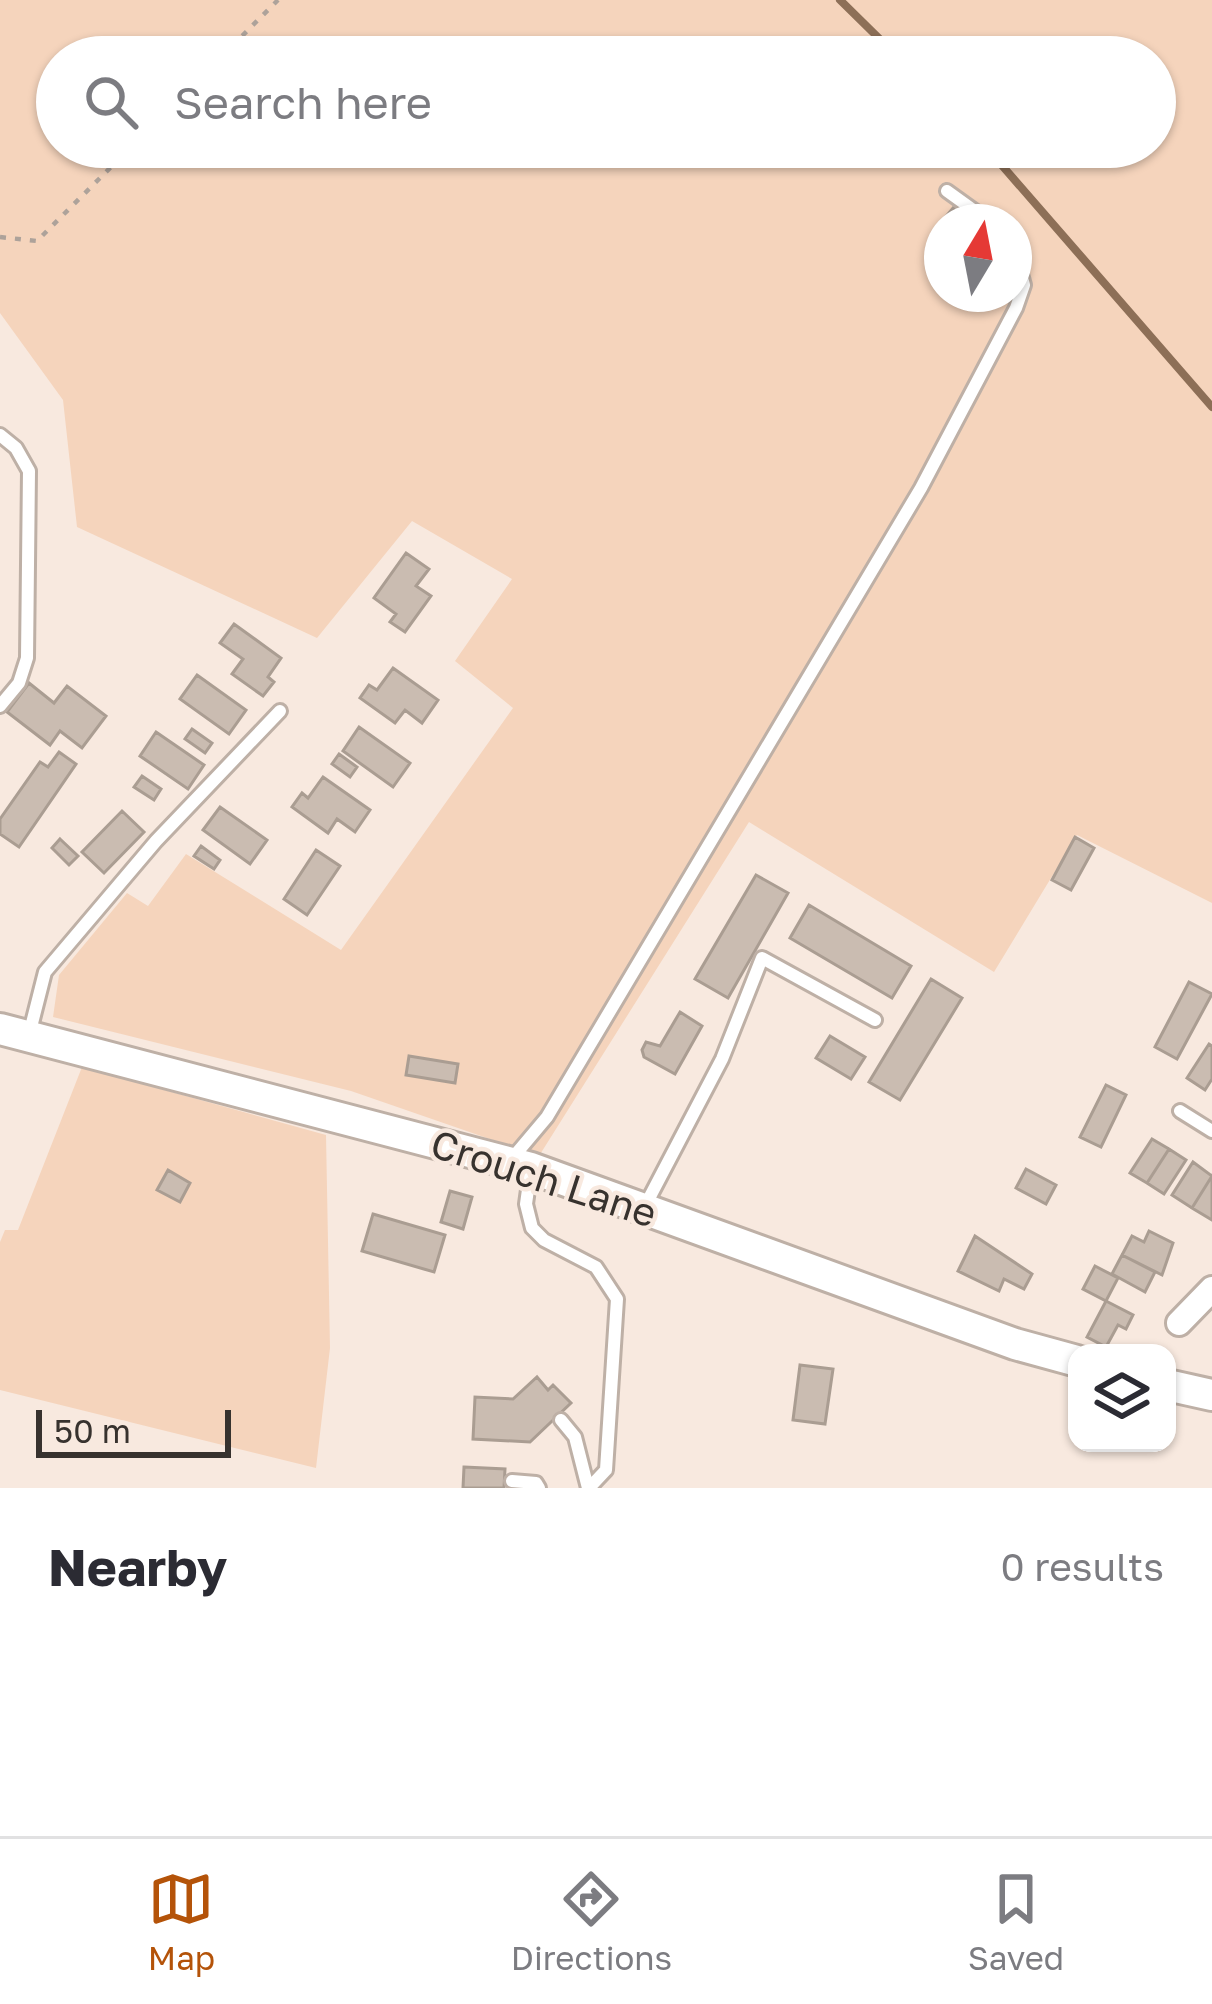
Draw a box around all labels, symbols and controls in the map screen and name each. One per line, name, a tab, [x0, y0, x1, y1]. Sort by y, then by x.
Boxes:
search box	[36, 36, 1176, 168]
icon: search	[78, 69, 144, 135]
text: Search here	[174, 75, 432, 129]
north arrow	[924, 204, 1032, 312]
street label: Crouch Lane	[425, 1119, 663, 1237]
map controls	[1068, 1344, 1176, 1452]
button: layers	[1068, 1344, 1176, 1452]
scale bar	[36, 1404, 231, 1457]
text: 50 m	[54, 1411, 131, 1450]
text: Nearby	[48, 1536, 227, 1597]
text: 0 results	[1000, 1543, 1164, 1590]
tab: Map	[148, 1866, 215, 1977]
tab: Directions	[511, 1866, 672, 1977]
tab: Saved	[968, 1866, 1064, 1977]

